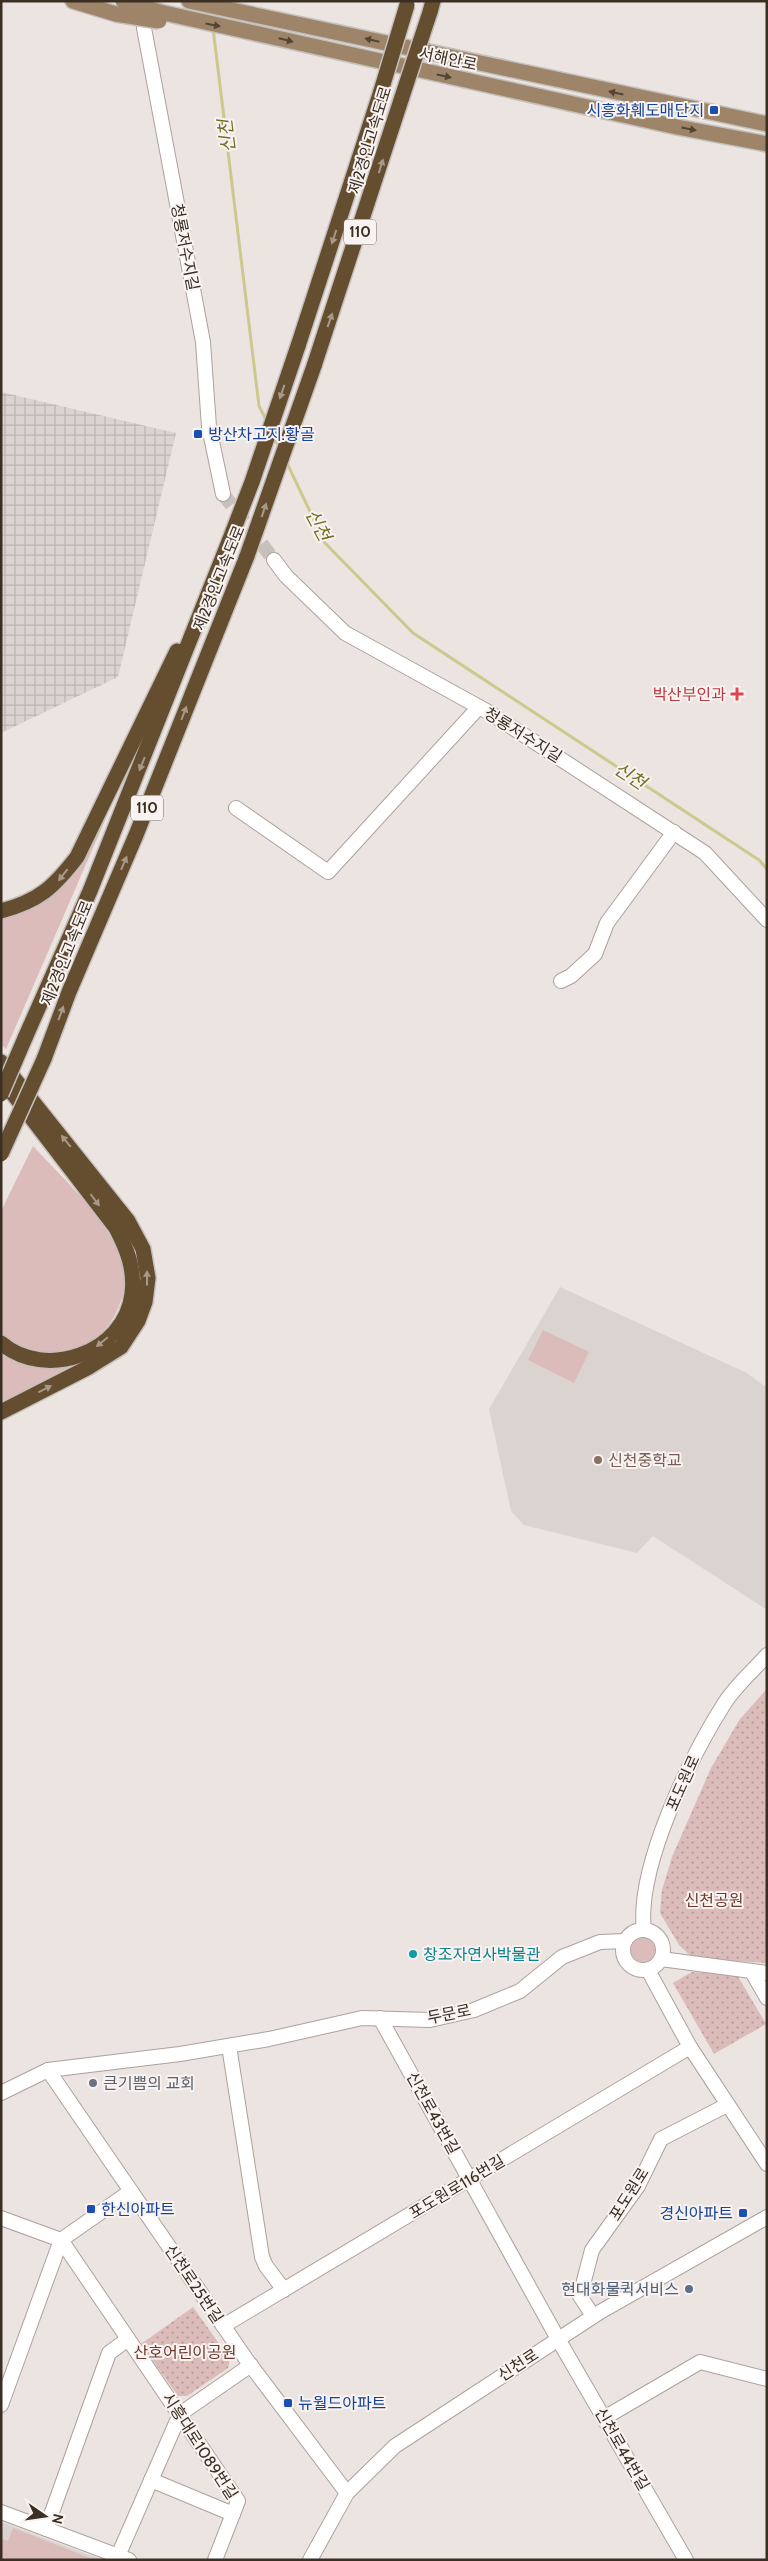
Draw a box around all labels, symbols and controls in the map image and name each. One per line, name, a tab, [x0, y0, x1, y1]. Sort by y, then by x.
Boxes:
one-way arrow	[205, 21, 221, 29]
one-way arrow	[363, 35, 379, 43]
one-way arrow	[278, 36, 293, 44]
street label: 서해안로	[417, 44, 479, 74]
one-way arrow	[437, 72, 452, 80]
street label: 제2경인고속도로	[345, 84, 395, 196]
one-way arrow	[609, 89, 624, 97]
place label: 시흥화훼도매단지	[586, 101, 704, 120]
marker: 시흥화훼도매단지	[708, 104, 720, 116]
water label: 신천	[214, 116, 240, 154]
one-way arrow	[681, 125, 696, 133]
one-way arrow	[377, 158, 385, 173]
street label: 청룡저수지길	[167, 202, 203, 292]
road number: 110	[344, 220, 376, 244]
one-way arrow	[330, 230, 337, 245]
one-way arrow	[326, 312, 334, 327]
one-way arrow	[278, 385, 286, 400]
place label: 방산차고지.황골	[208, 425, 315, 444]
marker: 방산차고지.황골	[192, 428, 204, 440]
one-way arrow	[260, 502, 268, 517]
water label: 신천	[301, 505, 337, 547]
street label: 제2경인고속도로	[189, 523, 249, 633]
place label: 박산부인과	[652, 685, 726, 704]
marker: 박산부인과	[730, 687, 744, 701]
street label: 청룡저수지길	[481, 704, 565, 766]
one-way arrow	[181, 705, 188, 720]
one-way arrow	[138, 757, 146, 772]
water label: 신천	[610, 758, 652, 796]
road number: 110	[131, 796, 163, 820]
one-way arrow	[120, 856, 128, 871]
one-way arrow	[58, 868, 69, 881]
street label: 제2경인고속도로	[37, 898, 97, 1008]
one-way arrow	[58, 1006, 65, 1021]
one-way arrow	[60, 1136, 72, 1148]
one-way arrow	[90, 1193, 100, 1207]
one-way arrow	[143, 1270, 151, 1286]
one-way arrow	[96, 1336, 109, 1347]
one-way arrow	[37, 1385, 52, 1393]
place label: 신천중학교	[608, 1451, 682, 1470]
marker: 신천중학교	[592, 1454, 604, 1466]
street label: 포도원로	[662, 1752, 704, 1814]
park label: 신천공원	[685, 1891, 743, 1910]
place label: 창조자연사박물관	[423, 1945, 541, 1964]
marker: 창조자연사박물관	[407, 1948, 419, 1960]
street label: 두문로	[426, 2000, 473, 2028]
street label: 신천로43번길	[403, 2068, 463, 2158]
place label: 큰기쁨의 교회	[103, 2074, 195, 2093]
marker: 큰기쁨의 교회	[87, 2077, 99, 2089]
street label: 포도원로116번길	[406, 2151, 508, 2223]
street label: 포도원로	[605, 2164, 653, 2224]
place label: 한신아파트	[101, 2200, 175, 2219]
marker: 한신아파트	[85, 2203, 97, 2215]
place label: 경신아파트	[659, 2204, 733, 2223]
marker: 경신아파트	[737, 2207, 749, 2219]
street label: 신천로25번길	[161, 2241, 227, 2327]
place label: 현대화물퀵서비스	[561, 2280, 679, 2299]
marker: 현대화물퀵서비스	[683, 2283, 695, 2295]
park label: 산호어린이공원	[133, 2343, 237, 2362]
street label: 신천로	[494, 2345, 542, 2385]
street label: 시흥대로1089번길	[158, 2389, 242, 2503]
place label: 뉴월드아파트	[298, 2394, 386, 2413]
marker: 뉴월드아파트	[282, 2397, 294, 2409]
street label: 신천로44번길	[591, 2404, 653, 2494]
north arrow	[20, 2491, 70, 2541]
text: N	[48, 2512, 68, 2526]

